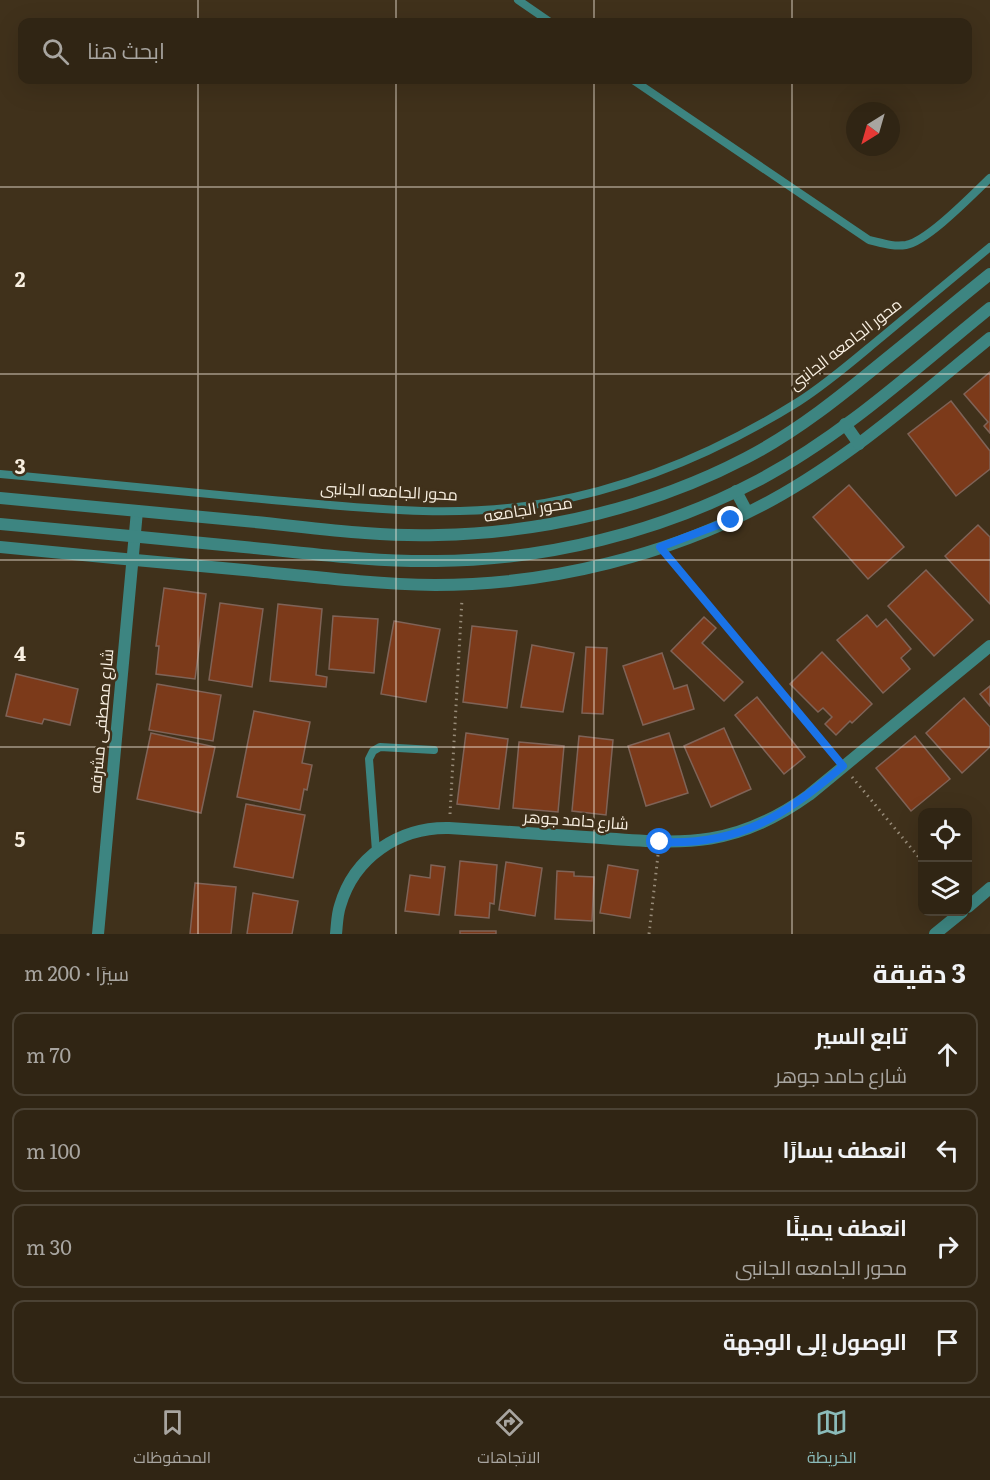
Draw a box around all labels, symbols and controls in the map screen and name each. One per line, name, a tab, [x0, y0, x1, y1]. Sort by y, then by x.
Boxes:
search box	[18, 18, 972, 84]
text: ابحث هنا	[87, 33, 165, 66]
icon: search	[39, 35, 72, 68]
north arrow	[846, 102, 900, 156]
text: 2	[15, 263, 26, 293]
street label: محور الجامعه الجانبى	[783, 291, 906, 395]
text: 3	[14, 450, 26, 480]
street label: محور الجامعه الجانبى	[320, 474, 458, 506]
street label: محور الجامعه	[482, 489, 574, 527]
route end	[717, 506, 743, 532]
text: 4	[14, 637, 26, 667]
street label: شارع مصطفى مشرفه	[82, 648, 119, 794]
street label: شارع حامد جوهر	[522, 803, 630, 836]
map controls	[918, 808, 972, 916]
button: locate	[918, 808, 972, 862]
text: 5	[15, 823, 26, 853]
route start	[646, 828, 672, 854]
button: layers	[918, 862, 972, 916]
text: 3 دقيقة	[873, 952, 966, 991]
text: سيرًا · 200 m	[24, 957, 129, 987]
text: تابع السير	[815, 1018, 907, 1051]
icon: ahead	[931, 1038, 964, 1071]
text: 70 m	[26, 1039, 71, 1069]
text: شارع حامد جوهر	[775, 1059, 907, 1089]
text: انعطف يسارًا	[783, 1132, 907, 1165]
icon: left	[931, 1134, 964, 1167]
text: 100 m	[26, 1135, 81, 1165]
text: انعطف يمينًا	[785, 1210, 907, 1243]
icon: right	[931, 1230, 964, 1263]
text: 30 m	[26, 1231, 72, 1261]
text: محور الجامعه الجانبى	[735, 1251, 907, 1281]
text: الوصول إلى الوجهة	[723, 1324, 907, 1357]
icon: arrive	[931, 1326, 964, 1359]
tab: المحفوظات	[133, 1406, 211, 1472]
tab: الاتجاهات	[477, 1406, 541, 1472]
tab: الخريطة	[807, 1406, 857, 1472]

